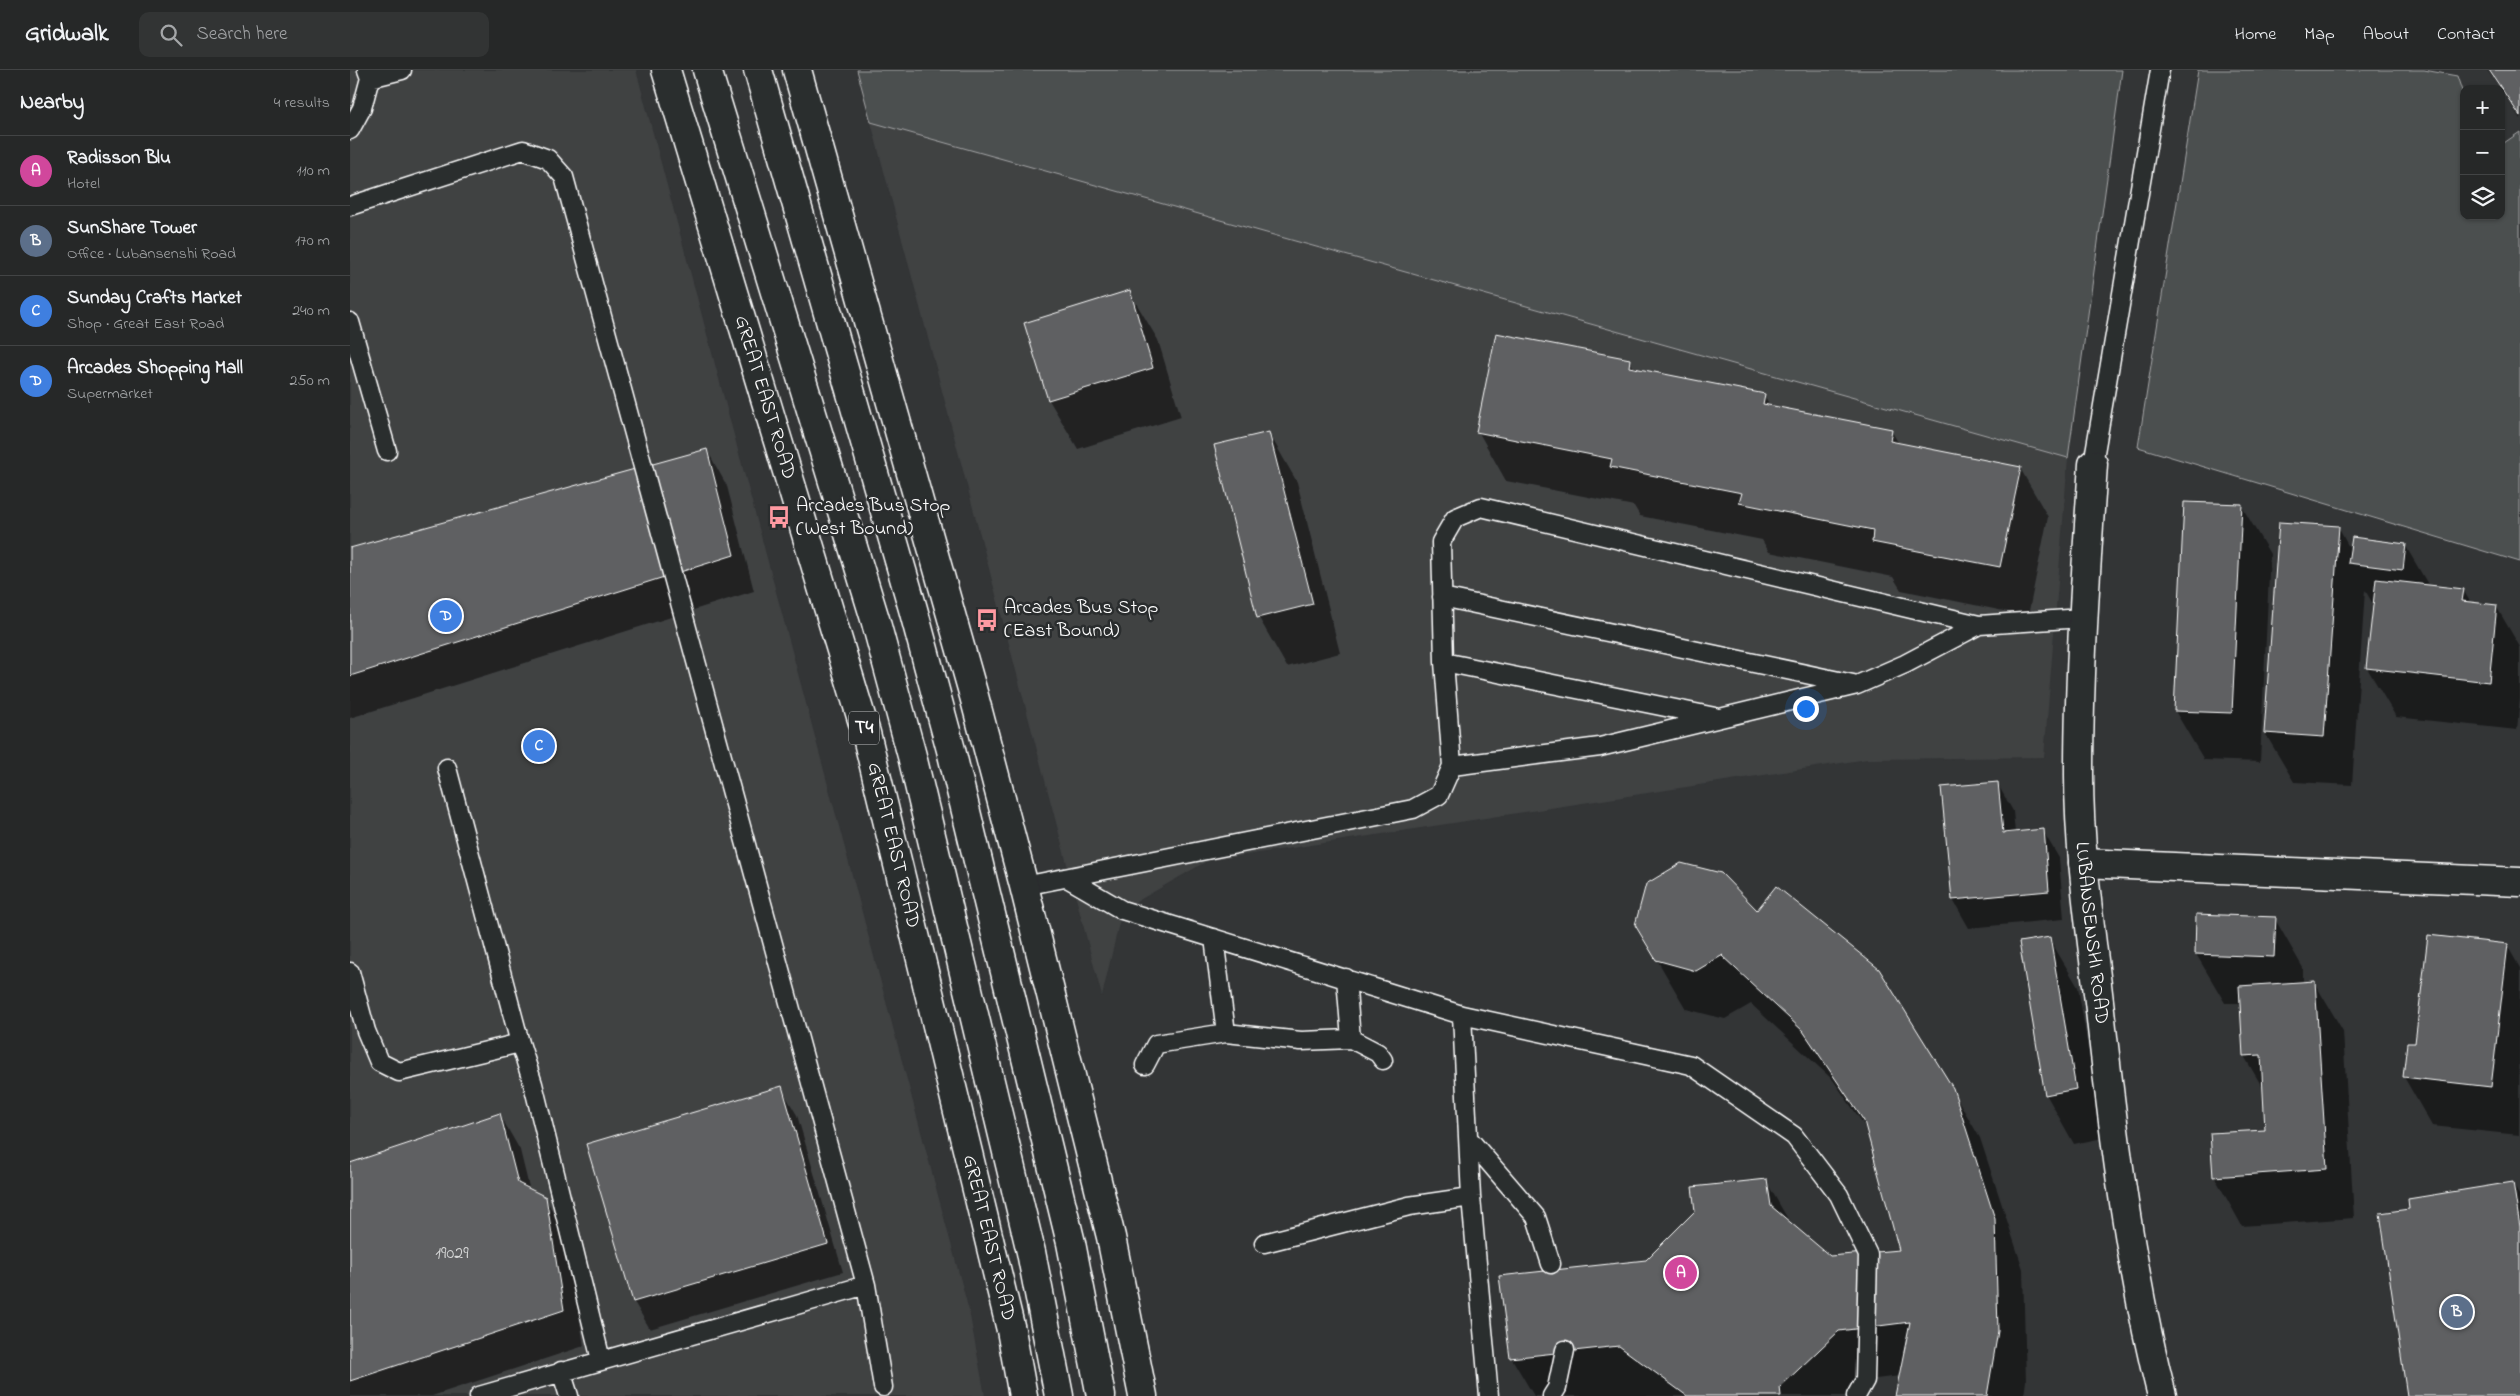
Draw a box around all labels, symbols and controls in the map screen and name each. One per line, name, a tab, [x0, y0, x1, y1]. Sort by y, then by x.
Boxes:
search box	[139, 12, 489, 57]
text: Gridwalk	[25, 17, 109, 52]
icon: search	[157, 21, 185, 49]
text: Search here	[197, 21, 288, 48]
text: Home	[2235, 22, 2276, 48]
text: Map	[2304, 22, 2335, 48]
text: About	[2363, 22, 2409, 48]
text: Contact	[2437, 22, 2495, 48]
map controls	[2460, 85, 2505, 220]
button: +	[2460, 85, 2505, 130]
text: Nearby	[20, 88, 84, 118]
text: 4 results	[274, 91, 330, 115]
button: −	[2460, 130, 2505, 175]
text: Radisson Blu	[67, 145, 171, 172]
text: A	[31, 159, 41, 183]
text: 110 m	[296, 159, 330, 183]
text: Hotel	[67, 172, 100, 196]
button: layers	[2460, 175, 2505, 220]
text: SunShare Tower	[67, 215, 197, 242]
text: B	[31, 229, 41, 253]
text: 170 m	[295, 229, 330, 253]
text: Office · Lubansenshi Road	[67, 242, 236, 266]
text: Sunday Crafts Market	[67, 285, 242, 312]
text: C	[32, 299, 40, 323]
text: 240 m	[292, 299, 330, 323]
text: Shop · Great East Road	[67, 312, 224, 336]
street label: GREAT EAST ROAD	[726, 312, 803, 483]
text: Arcades Shopping Mall	[67, 355, 243, 382]
text: D	[30, 369, 42, 393]
text: 250 m	[290, 369, 330, 393]
text: Supermarket	[67, 382, 153, 406]
place label: Arcades Bus Stop (West Bound)	[796, 492, 951, 544]
bus stop icon: Arcades Bus Stop (West Bound)	[766, 504, 792, 530]
place label: Arcades Bus Stop (East Bound)	[1004, 594, 1159, 646]
pin: D	[430, 597, 462, 635]
bus stop icon: Arcades Bus Stop (East Bound)	[974, 607, 1000, 633]
your location	[1793, 696, 1819, 722]
road number: T4	[849, 711, 879, 744]
pin: C	[523, 727, 555, 765]
street label: GREAT EAST ROAD	[859, 759, 927, 931]
street label: LUBANSENSHI ROAD	[2067, 841, 2116, 1026]
street label: GREAT EAST ROAD	[954, 1152, 1023, 1324]
house number: 19029	[435, 1241, 469, 1267]
pin: A	[1665, 1254, 1697, 1292]
pin: B	[2441, 1293, 2473, 1331]

